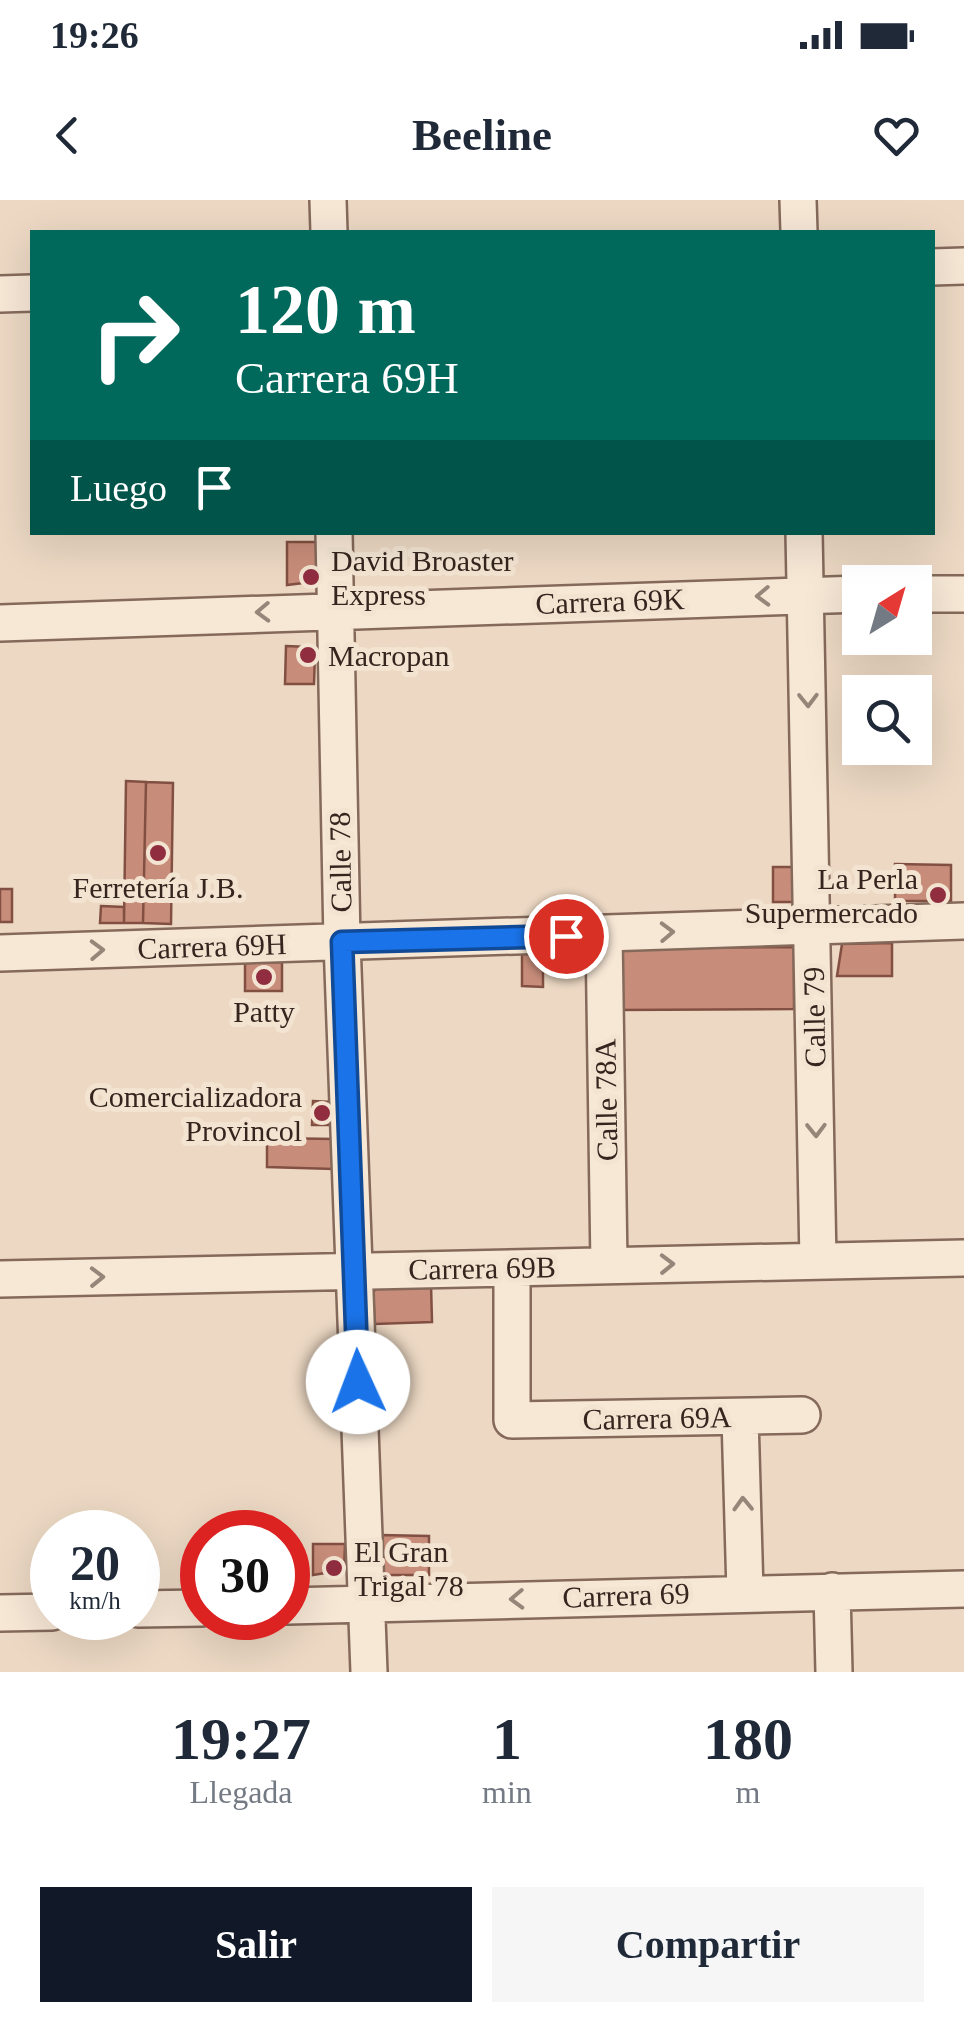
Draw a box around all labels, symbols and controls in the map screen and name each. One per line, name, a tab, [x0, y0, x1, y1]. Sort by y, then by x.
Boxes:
text: 19:26	[50, 14, 139, 56]
icon: back	[40, 108, 95, 163]
icon: heart	[869, 108, 924, 163]
text: Beeline	[412, 110, 552, 160]
icon: right	[70, 270, 200, 400]
text: 120 m	[235, 271, 416, 348]
text: Carrera 69H	[235, 353, 459, 403]
icon: arrive	[187, 460, 242, 515]
text: Luego	[70, 467, 167, 509]
place label: David Broaster Express	[331, 544, 513, 611]
north arrow	[842, 565, 932, 655]
map controls	[842, 565, 932, 765]
marker: David Broaster Express	[300, 566, 322, 588]
street label: Carrera 69K	[535, 582, 685, 620]
one-way arrow	[754, 585, 770, 606]
one-way arrow	[254, 602, 270, 623]
place label: Macropan	[328, 639, 450, 672]
marker: Macropan	[297, 644, 319, 666]
button: search	[842, 675, 932, 765]
one-way arrow	[797, 692, 819, 708]
street label: Calle 78	[323, 811, 357, 913]
marker: Ferretería J.B.	[147, 842, 169, 864]
place label: La Perla Supermercado	[745, 862, 918, 929]
place label: Ferretería J.B.	[73, 871, 243, 904]
marker: La Perla Supermercado	[927, 884, 949, 906]
pin	[524, 894, 609, 979]
icon: arrive	[539, 909, 594, 964]
one-way arrow	[660, 922, 676, 943]
street label: Carrera 69H	[137, 927, 287, 965]
one-way arrow	[90, 939, 106, 960]
marker: Patty	[253, 966, 275, 988]
street label: Calle 79	[797, 966, 831, 1068]
place label: Patty	[233, 995, 295, 1028]
street label: Calle 78A	[588, 1038, 624, 1162]
place label: Comercializadora Provincol	[89, 1080, 302, 1147]
marker: Comercializadora Provincol	[311, 1102, 333, 1124]
one-way arrow	[805, 1122, 827, 1138]
street label: Carrera 69B	[408, 1250, 556, 1286]
one-way arrow	[660, 1253, 676, 1275]
one-way arrow	[90, 1266, 106, 1287]
position arrow	[306, 1330, 410, 1434]
street label: Carrera 69A	[582, 1400, 732, 1436]
one-way arrow	[732, 1496, 753, 1512]
speed limit sign: 30	[180, 1510, 310, 1640]
text: 20	[70, 1535, 120, 1591]
place label: El Gran Trigal 78	[354, 1535, 464, 1602]
marker: El Gran Trigal 78	[323, 1557, 345, 1579]
street label: Carrera 69	[562, 1576, 690, 1614]
text: km/h	[69, 1587, 121, 1614]
one-way arrow	[508, 1588, 524, 1609]
text: 19:27	[171, 1706, 311, 1772]
text: 1	[492, 1706, 522, 1772]
text: 180	[703, 1706, 793, 1772]
text: Llegada	[190, 1774, 293, 1810]
text: min	[482, 1774, 532, 1810]
text: m	[735, 1774, 760, 1810]
button: Salir	[40, 1887, 472, 2002]
button: Compartir	[492, 1887, 924, 2002]

